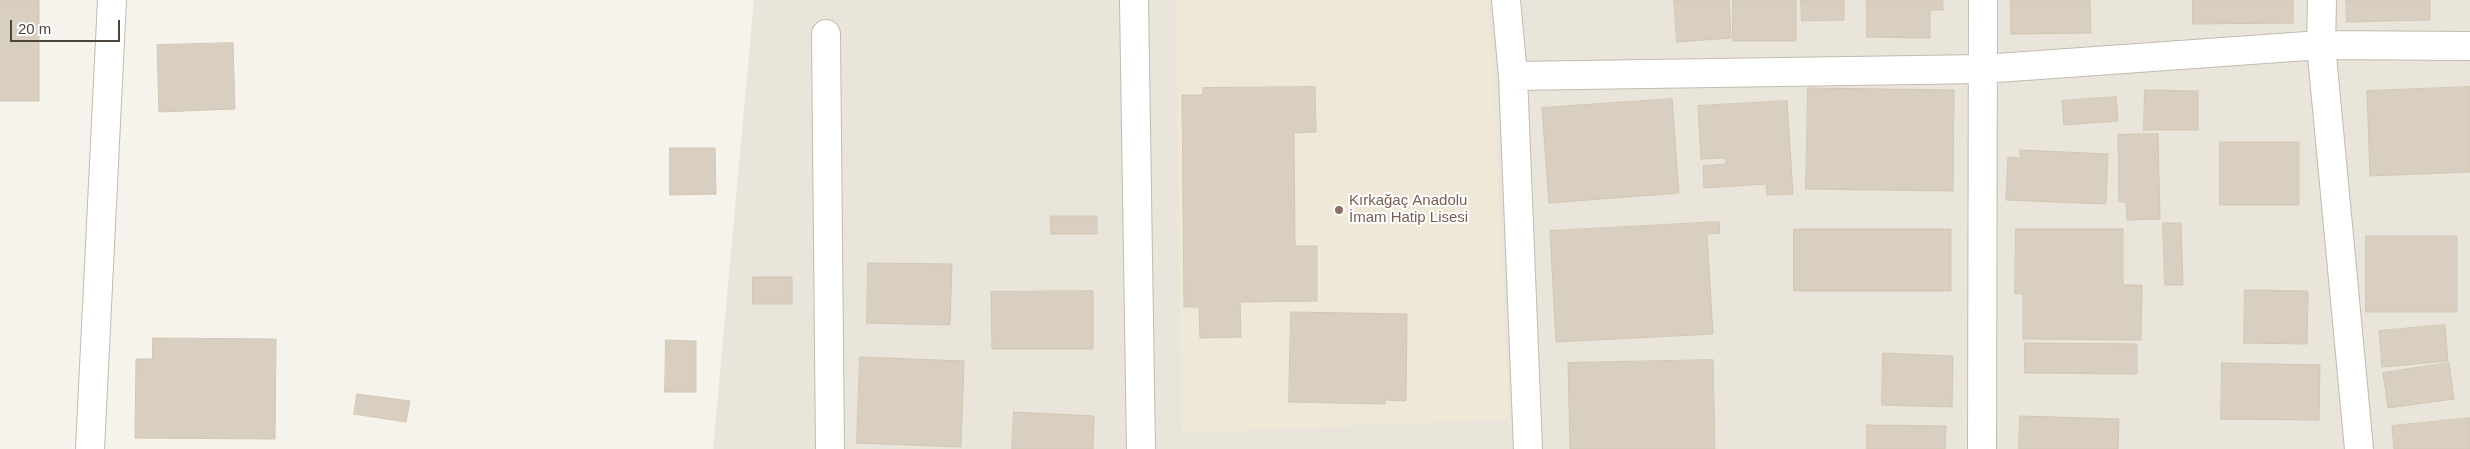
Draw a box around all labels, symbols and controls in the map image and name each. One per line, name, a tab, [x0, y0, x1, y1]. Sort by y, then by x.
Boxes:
scale bar	[12, 10, 122, 42]
text: 20 m	[18, 20, 51, 37]
place label: Kırkağaç Anadolu İmam Hatip Lisesi	[1349, 192, 1468, 227]
marker: Kırkağaç Anadolu İmam Hatip Lisesi	[1333, 204, 1345, 216]

